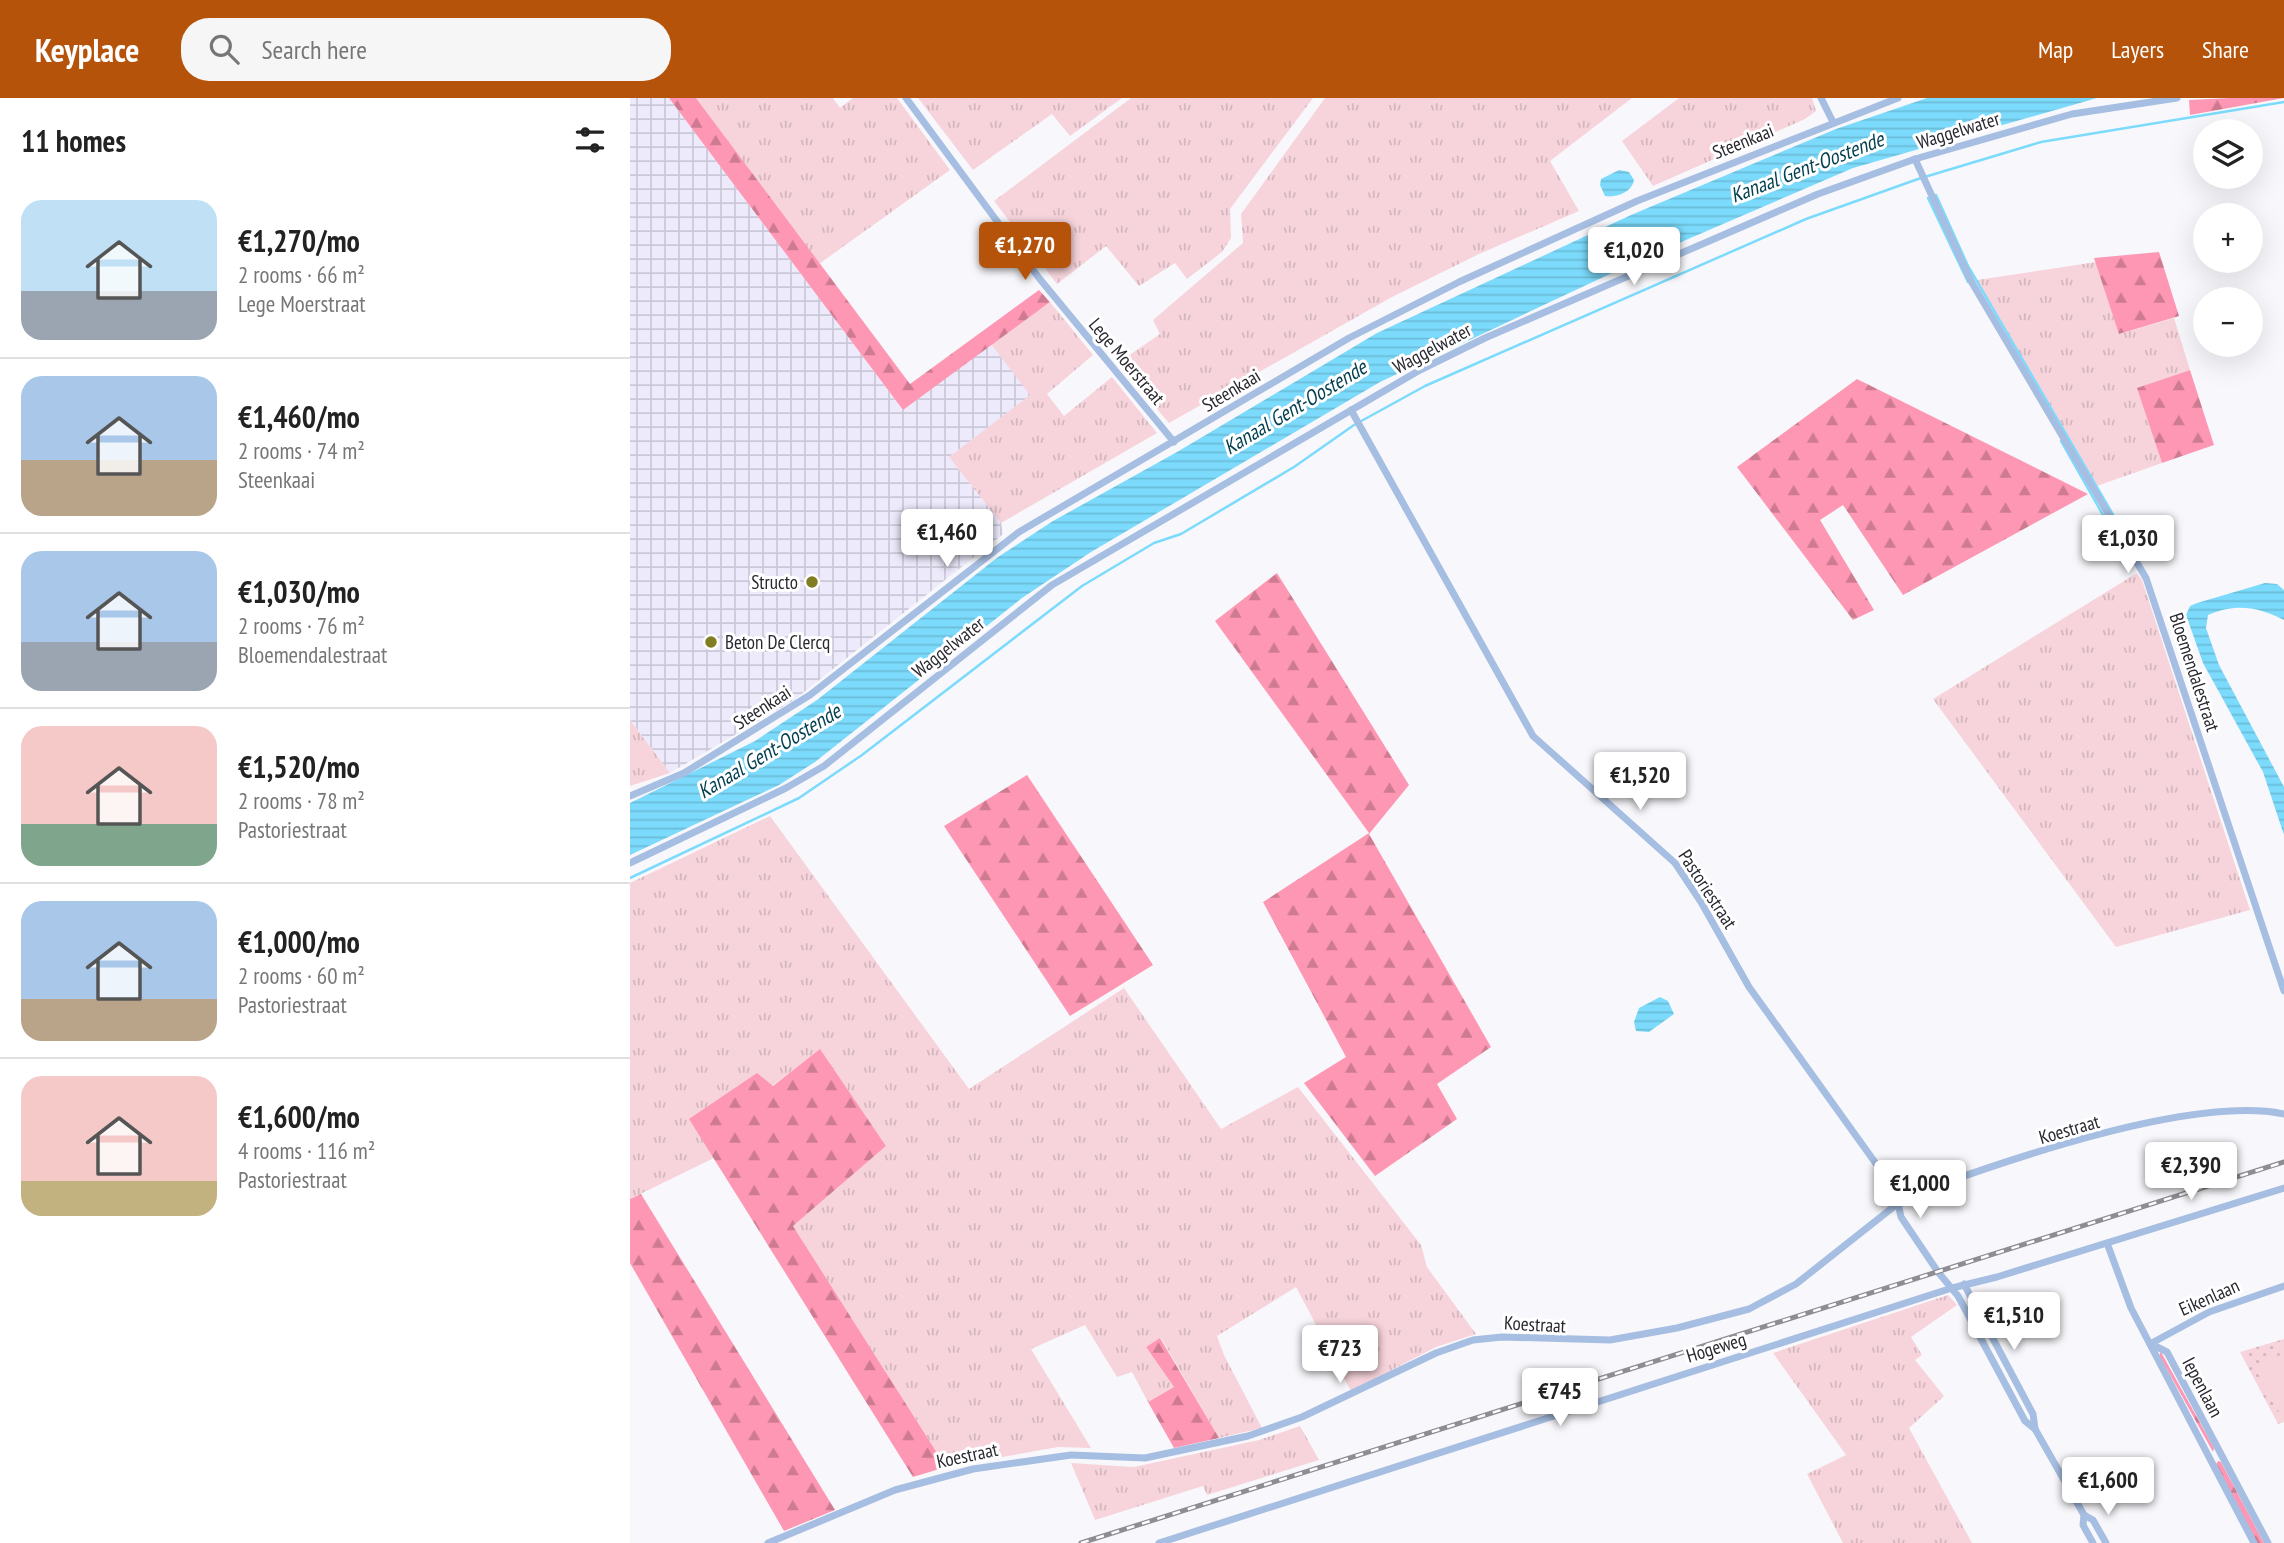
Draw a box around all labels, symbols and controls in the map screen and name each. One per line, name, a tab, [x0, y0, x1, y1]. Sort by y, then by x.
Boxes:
search box	[181, 18, 671, 81]
text: Keyplace	[35, 28, 139, 71]
icon: search	[205, 30, 243, 68]
text: Search here	[261, 33, 367, 66]
text: Map	[2038, 34, 2073, 65]
text: Layers	[2111, 34, 2164, 65]
text: Share	[2202, 34, 2249, 65]
street label: Waggelwater	[1914, 106, 2003, 154]
street label: Steenkaai	[1709, 118, 1777, 164]
map controls	[2193, 119, 2263, 357]
button: layers	[2193, 119, 2263, 189]
text: 11 homes	[21, 121, 126, 160]
icon: filters	[571, 121, 609, 159]
water label: Kanaal Gent-Oostende	[1726, 125, 1889, 209]
button: +	[2193, 203, 2263, 273]
text: €1,270/mo	[238, 221, 360, 260]
pin: €1,270	[968, 222, 1082, 282]
icon: home	[77, 228, 161, 312]
pin: €1,020	[1577, 228, 1691, 287]
text: €1,270	[995, 230, 1055, 259]
text: €1,020	[1604, 235, 1664, 264]
text: 2 rooms · 66 m²	[238, 260, 365, 289]
button: −	[2193, 287, 2263, 357]
text: Lege Moerstraat	[238, 289, 366, 318]
street label: Lege Moerstraat	[1084, 313, 1171, 410]
street label: Waggelwater	[1389, 317, 1476, 379]
water label: Kanaal Gent-Oostende	[1218, 353, 1373, 460]
street label: Steenkaai	[1197, 363, 1265, 417]
text: €1,460/mo	[238, 397, 360, 436]
icon: home	[77, 404, 161, 488]
text: 2 rooms · 74 m²	[238, 436, 365, 465]
text: Steenkaai	[238, 465, 315, 494]
pin: €1,460	[890, 510, 1004, 569]
pin: €1,030	[2071, 516, 2185, 575]
text: €1,460	[917, 517, 977, 546]
text: €1,030	[2098, 523, 2158, 552]
place label: Structo	[751, 570, 798, 594]
text: €1,030/mo	[238, 572, 360, 611]
marker: Structo	[804, 574, 820, 590]
icon: home	[77, 579, 161, 663]
street label: Bloemendalestraat	[2165, 610, 2226, 735]
text: 2 rooms · 76 m²	[238, 611, 365, 640]
street label: Waggelwater	[907, 611, 990, 683]
place label: Beton De Clercq	[725, 630, 830, 654]
marker: Beton De Clercq	[703, 634, 719, 650]
text: Bloemendalestraat	[238, 640, 387, 669]
street label: Steenkaai	[729, 680, 795, 734]
water label: Kanaal Gent-Oostende	[692, 697, 847, 804]
text: €1,520/mo	[238, 747, 360, 786]
pin: €1,520	[1583, 752, 1697, 812]
icon: home	[77, 754, 161, 838]
text: €1,520	[1610, 760, 1670, 789]
text: 2 rooms · 78 m²	[238, 786, 365, 815]
text: Pastoriestraat	[238, 815, 347, 844]
street label: Pastoriestraat	[1673, 845, 1743, 934]
text: €1,000/mo	[238, 922, 360, 961]
icon: home	[77, 929, 161, 1013]
text: 2 rooms · 60 m²	[238, 961, 365, 990]
text: Pastoriestraat	[238, 990, 347, 1019]
text: €1,600/mo	[238, 1097, 360, 1136]
icon: home	[77, 1104, 161, 1188]
street label: Koestraat	[2036, 1109, 2103, 1149]
text: 4 rooms · 116 m²	[238, 1136, 375, 1165]
pin: €2,390	[2134, 1142, 2248, 1202]
text: €2,390	[2161, 1150, 2221, 1179]
pin: €1,000	[1863, 1160, 1977, 1220]
text: Pastoriestraat	[238, 1165, 347, 1194]
text: €1,000	[1890, 1168, 1950, 1197]
street label: Eikenlaan	[2175, 1273, 2243, 1321]
pin: €1,510	[1957, 1292, 2071, 1352]
text: €1,510	[1984, 1300, 2044, 1329]
street label: Koestraat	[1503, 1310, 1567, 1338]
pin: €723	[1299, 1326, 1381, 1385]
street label: Hogeweg	[1683, 1327, 1749, 1367]
text: €723	[1318, 1333, 1362, 1362]
street label: Iepenlaan	[2177, 1353, 2229, 1421]
pin: €745	[1519, 1368, 1601, 1428]
text: €745	[1538, 1376, 1582, 1405]
street label: Koestraat	[934, 1437, 1001, 1473]
pin: €1,600	[2051, 1458, 2165, 1517]
text: €1,600	[2078, 1465, 2138, 1494]

